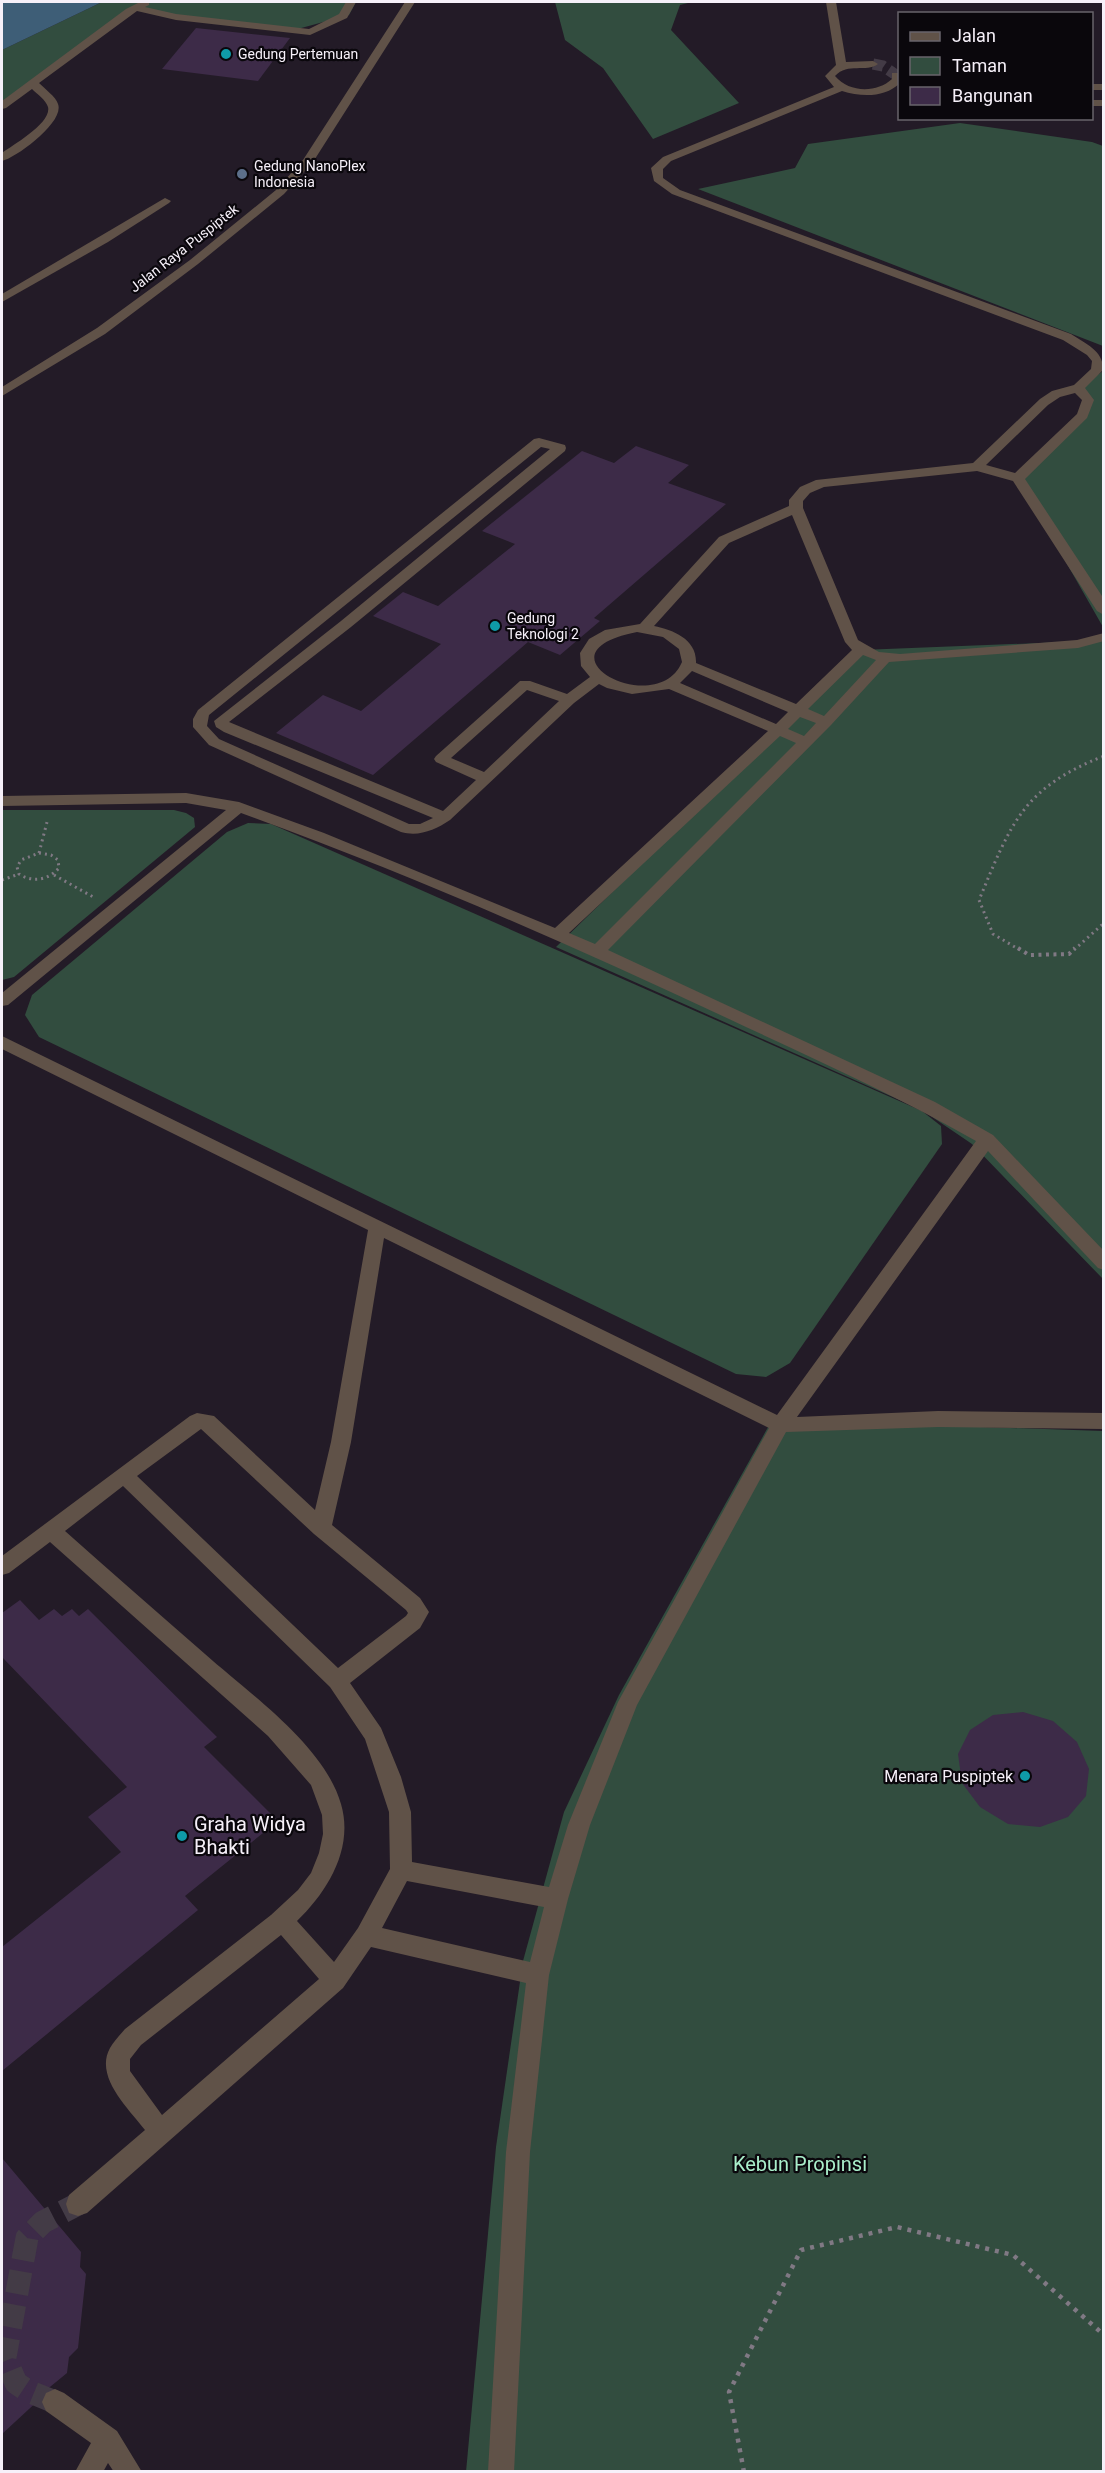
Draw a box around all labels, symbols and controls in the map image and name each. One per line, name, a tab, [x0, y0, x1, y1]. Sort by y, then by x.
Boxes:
legend	[898, 12, 1093, 120]
text: Jalan	[952, 25, 996, 46]
place label: Gedung Pertemuan	[238, 46, 358, 62]
marker: Gedung Pertemuan	[219, 47, 233, 61]
text: Taman	[952, 55, 1007, 76]
text: Bangunan	[952, 85, 1033, 106]
place label: Gedung NanoPlex Indonesia	[254, 158, 366, 190]
marker: Gedung NanoPlex Indonesia	[235, 167, 249, 181]
street label: Jalan Raya Puspiptek	[127, 200, 242, 295]
place label: Gedung Teknologi 2	[507, 610, 579, 642]
marker: Gedung Teknologi 2	[488, 619, 502, 633]
place label: Menara Puspiptek	[884, 1767, 1014, 1786]
marker: Menara Puspiptek	[1018, 1769, 1032, 1783]
place label: Graha Widya Bhakti	[194, 1812, 306, 1859]
marker: Graha Widya Bhakti	[175, 1829, 189, 1843]
park label: Kebun Propinsi	[733, 2152, 867, 2176]

